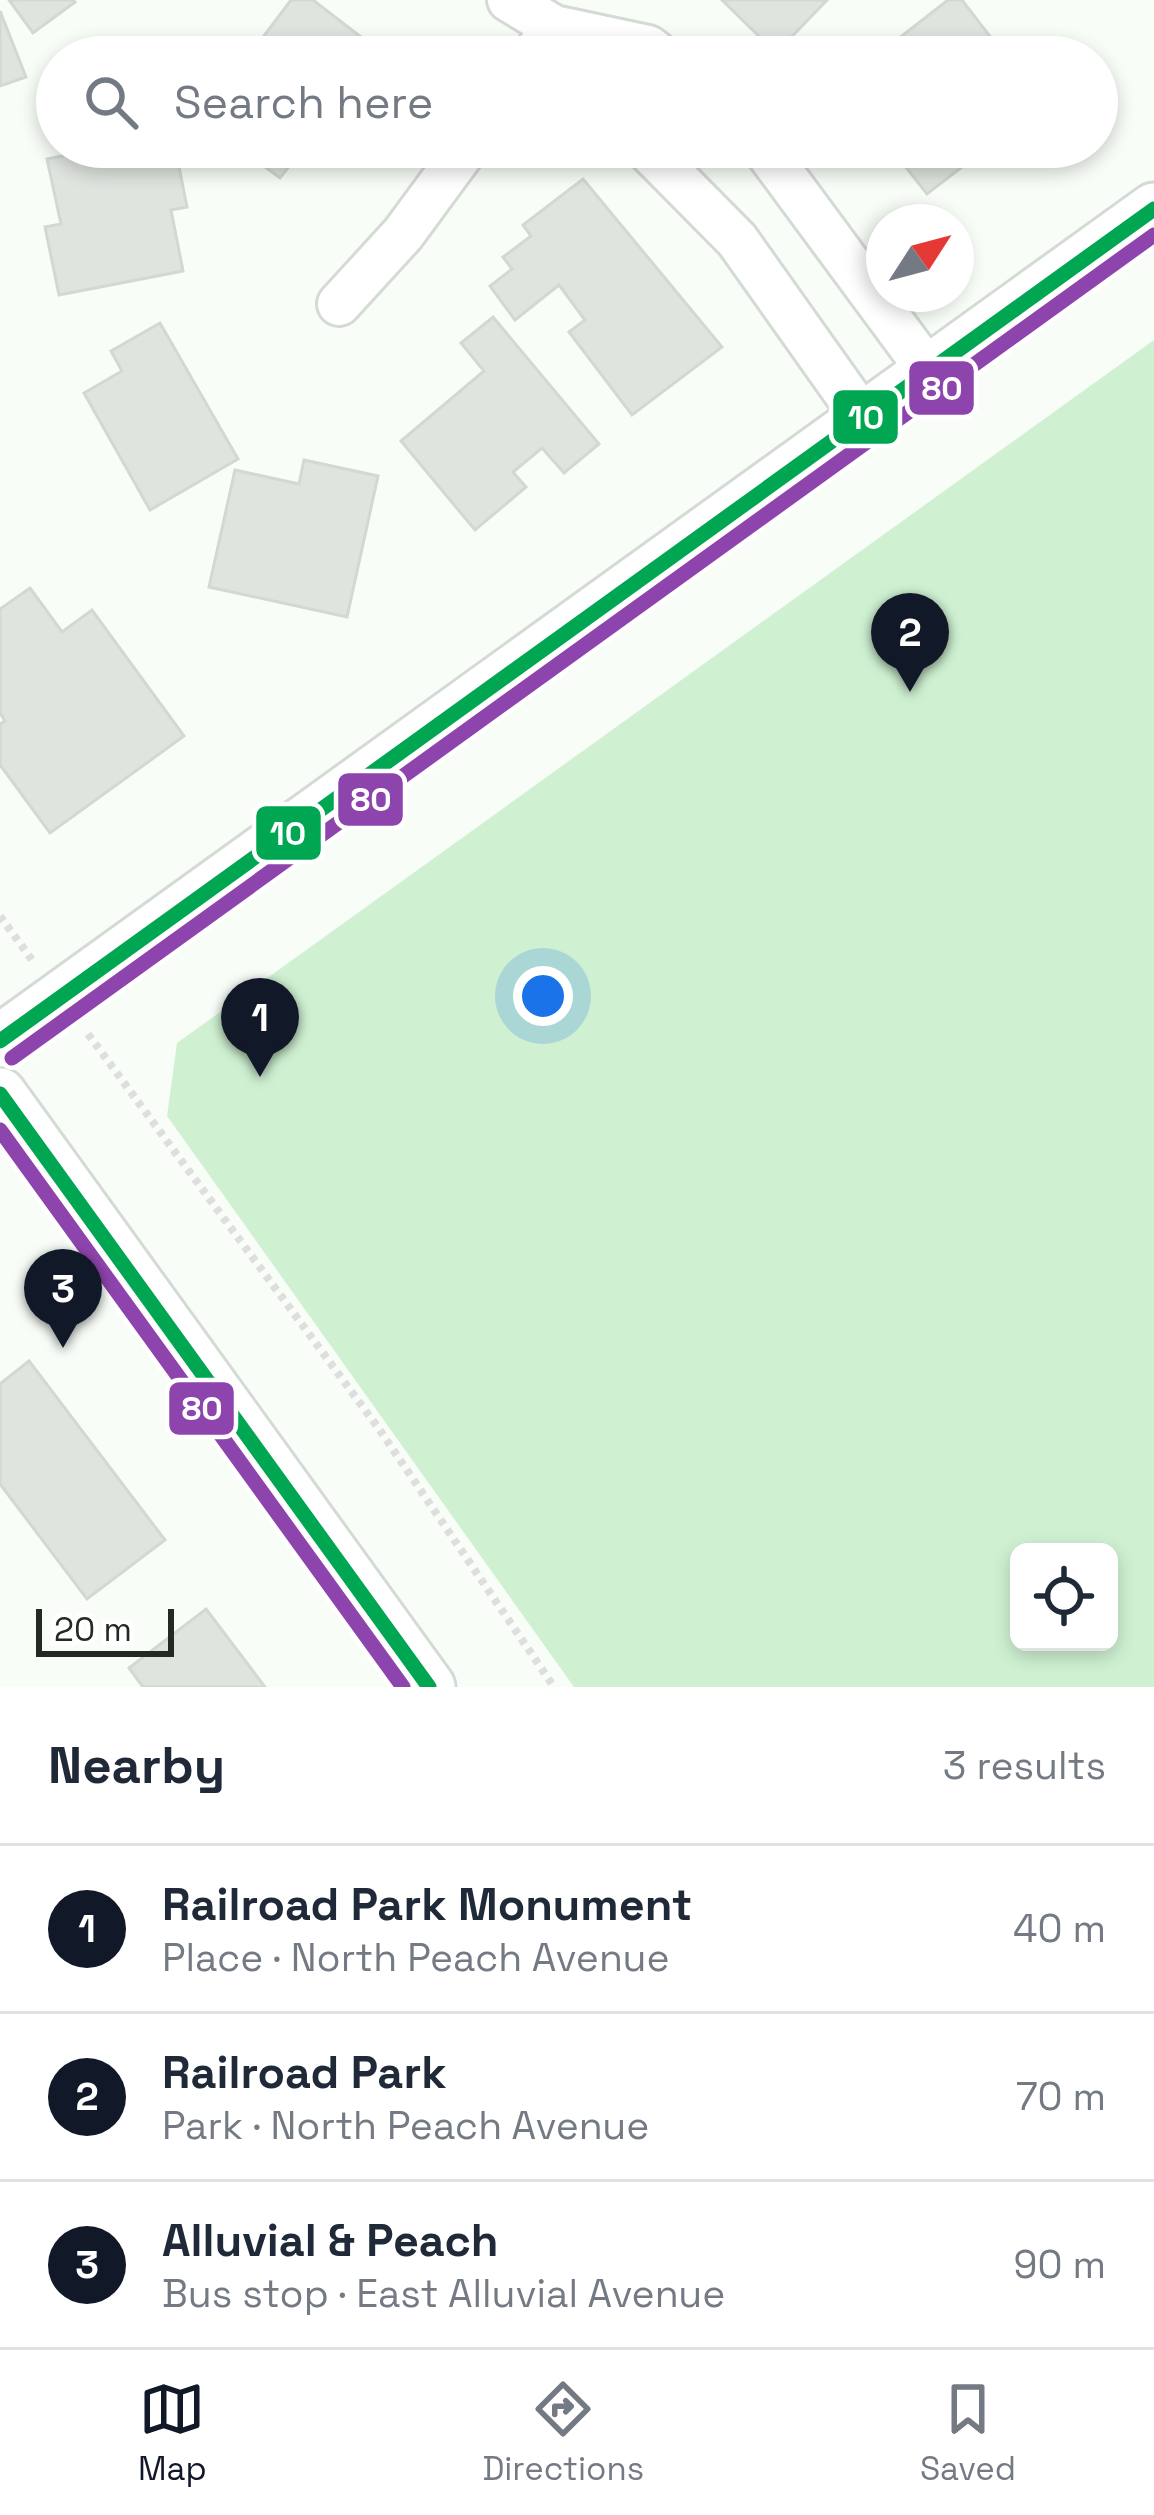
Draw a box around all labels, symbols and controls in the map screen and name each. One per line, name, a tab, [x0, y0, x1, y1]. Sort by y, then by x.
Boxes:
search box	[36, 36, 1118, 168]
icon: search	[78, 69, 144, 135]
text: Search here	[174, 74, 433, 131]
north arrow	[866, 204, 974, 312]
line badge: 80	[907, 359, 976, 417]
text: 80	[921, 368, 963, 410]
line badge: 10	[831, 388, 900, 446]
text: 10	[848, 397, 884, 439]
pin: 2	[871, 593, 949, 692]
line badge: 80	[336, 771, 405, 828]
text: 80	[350, 779, 392, 821]
line badge: 10	[254, 804, 323, 862]
text: 10	[270, 813, 306, 855]
your location	[513, 966, 573, 1026]
pin: 1	[221, 978, 299, 1077]
pin: 3	[24, 1249, 102, 1348]
line badge: 80	[167, 1380, 236, 1437]
text: 80	[181, 1388, 223, 1430]
map controls	[1010, 1543, 1118, 1651]
button: locate	[1010, 1543, 1118, 1651]
scale bar	[36, 1603, 174, 1656]
text: 20 m	[54, 1609, 132, 1651]
text: Nearby	[48, 1733, 225, 1798]
text: 3 results	[943, 1741, 1106, 1790]
text: Railroad Park Monument	[162, 1876, 692, 1933]
text: 1	[78, 1904, 96, 1953]
text: 40 m	[1013, 1904, 1106, 1953]
text: Place · North Peach Avenue	[162, 1933, 669, 1982]
text: Railroad Park	[162, 2044, 447, 2101]
text: 2	[75, 2072, 99, 2121]
text: 70 m	[1016, 2072, 1106, 2121]
text: Park · North Peach Avenue	[162, 2101, 649, 2150]
text: Alluvial & Peach	[162, 2212, 499, 2269]
text: 3	[75, 2240, 99, 2289]
text: 90 m	[1014, 2240, 1106, 2289]
text: Bus stop · East Alluvial Avenue	[162, 2269, 725, 2318]
tab: Map	[138, 2376, 207, 2490]
tab: Directions	[482, 2376, 644, 2490]
tab: Saved	[920, 2376, 1016, 2490]

